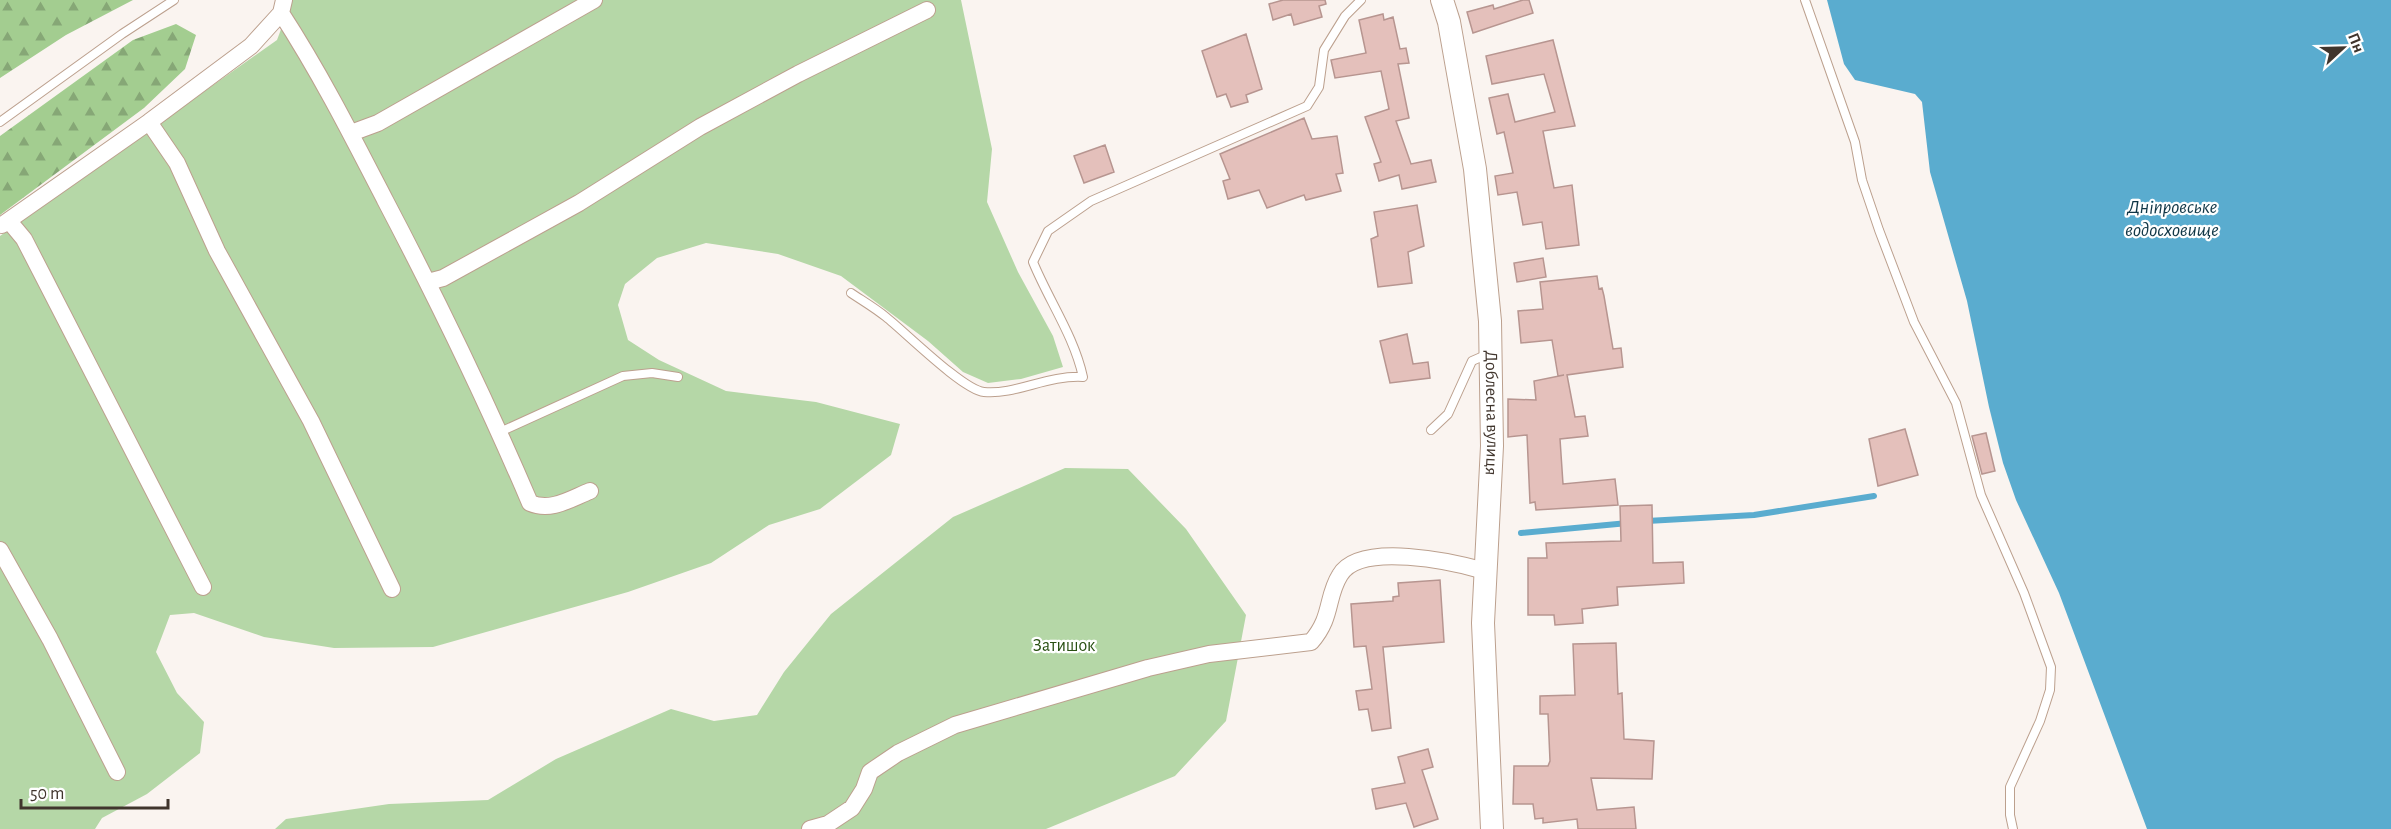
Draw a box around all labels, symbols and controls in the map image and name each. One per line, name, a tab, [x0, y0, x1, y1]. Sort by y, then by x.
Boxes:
north arrow	[2313, 18, 2373, 78]
text: Пн	[2345, 31, 2367, 55]
water label: Дніпровське водосховище	[2125, 197, 2219, 240]
street label: Доблесна вулиця	[1481, 350, 1501, 476]
park label: Затишок	[1033, 637, 1096, 655]
scale bar	[21, 772, 168, 810]
text: 50 m	[30, 785, 64, 803]

